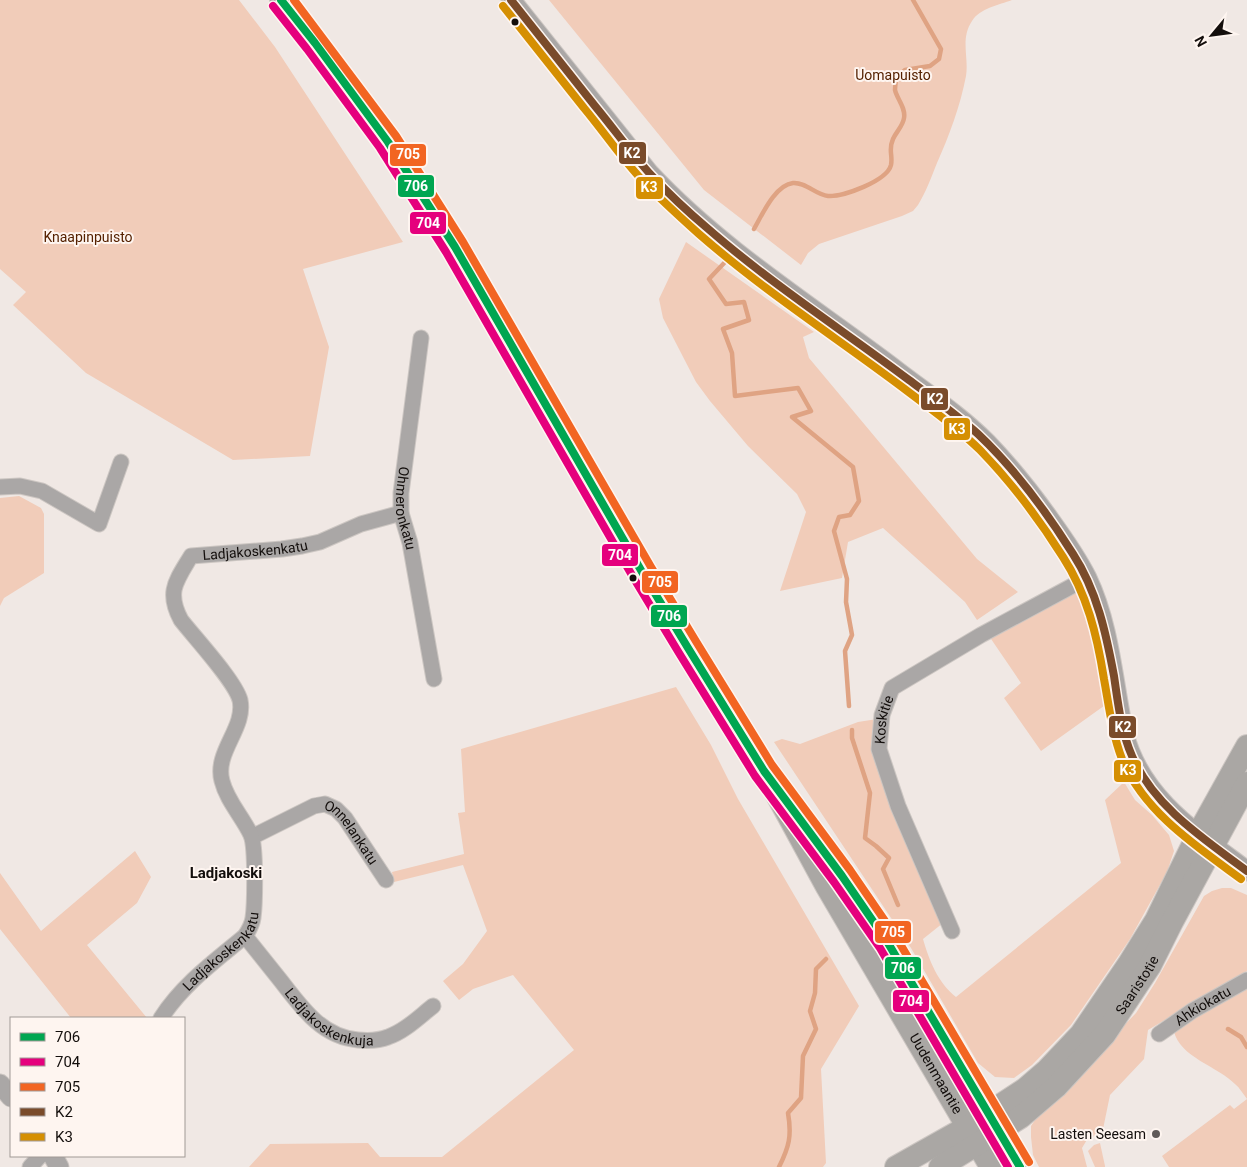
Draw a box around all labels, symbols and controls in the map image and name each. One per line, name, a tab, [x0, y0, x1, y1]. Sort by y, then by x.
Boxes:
north arrow	[1187, 10, 1237, 60]
unlabelled marker	[510, 17, 520, 27]
text: N	[1191, 33, 1210, 50]
park label: Uomapuisto	[855, 67, 931, 83]
line badge: K2	[618, 141, 647, 165]
line badge: 705	[389, 143, 427, 167]
text: K2	[624, 145, 640, 161]
text: 705	[396, 146, 420, 162]
line badge: 706	[397, 174, 435, 198]
line badge: K3	[635, 176, 664, 200]
text: 706	[404, 178, 428, 194]
text: K3	[641, 179, 657, 195]
line badge: 704	[409, 211, 447, 235]
text: 704	[416, 215, 440, 231]
park label: Knaapinpuisto	[43, 229, 133, 245]
line badge: K2	[920, 387, 949, 411]
text: K2	[927, 391, 943, 407]
line badge: K3	[943, 417, 971, 441]
text: K3	[949, 421, 965, 437]
street label: Ohmeronkatu	[393, 466, 419, 551]
street label: Ladjakoskenkatu	[202, 537, 309, 563]
line badge: 704	[601, 543, 639, 567]
text: 704	[608, 547, 632, 563]
line badge: 705	[641, 570, 679, 594]
unlabelled marker	[628, 573, 638, 583]
text: 705	[648, 574, 672, 590]
line badge: 706	[650, 604, 688, 628]
text: 706	[657, 608, 681, 624]
street label: Koskitie	[871, 693, 897, 745]
line badge: K2	[1108, 715, 1137, 739]
text: K2	[1115, 719, 1131, 735]
line badge: K3	[1113, 759, 1142, 783]
text: K3	[1120, 762, 1136, 778]
street label: Onnelankatu	[322, 797, 381, 867]
district label: Ladjakoski	[190, 864, 262, 882]
street label: Ladjakoskenkatu	[179, 911, 262, 994]
line badge: 705	[874, 920, 912, 944]
text: 705	[881, 924, 905, 940]
street label: Saaristotie	[1112, 953, 1162, 1017]
line badge: 706	[884, 956, 922, 980]
text: 706	[891, 960, 915, 976]
street label: Ahkiokatu	[1171, 983, 1233, 1029]
street label: Ladjakoskenkuja	[282, 985, 374, 1049]
line badge: 704	[892, 989, 930, 1013]
text: 704	[899, 993, 923, 1009]
legend	[10, 1017, 185, 1157]
text: 706	[55, 1028, 80, 1046]
street label: Uudenmaantie	[906, 1030, 966, 1117]
text: 704	[55, 1053, 81, 1071]
text: 705	[55, 1078, 80, 1096]
text: K2	[55, 1103, 73, 1121]
place label: Lasten Seesam	[1050, 1126, 1146, 1142]
text: K3	[55, 1128, 73, 1146]
marker: Lasten Seesam	[1150, 1128, 1162, 1140]

